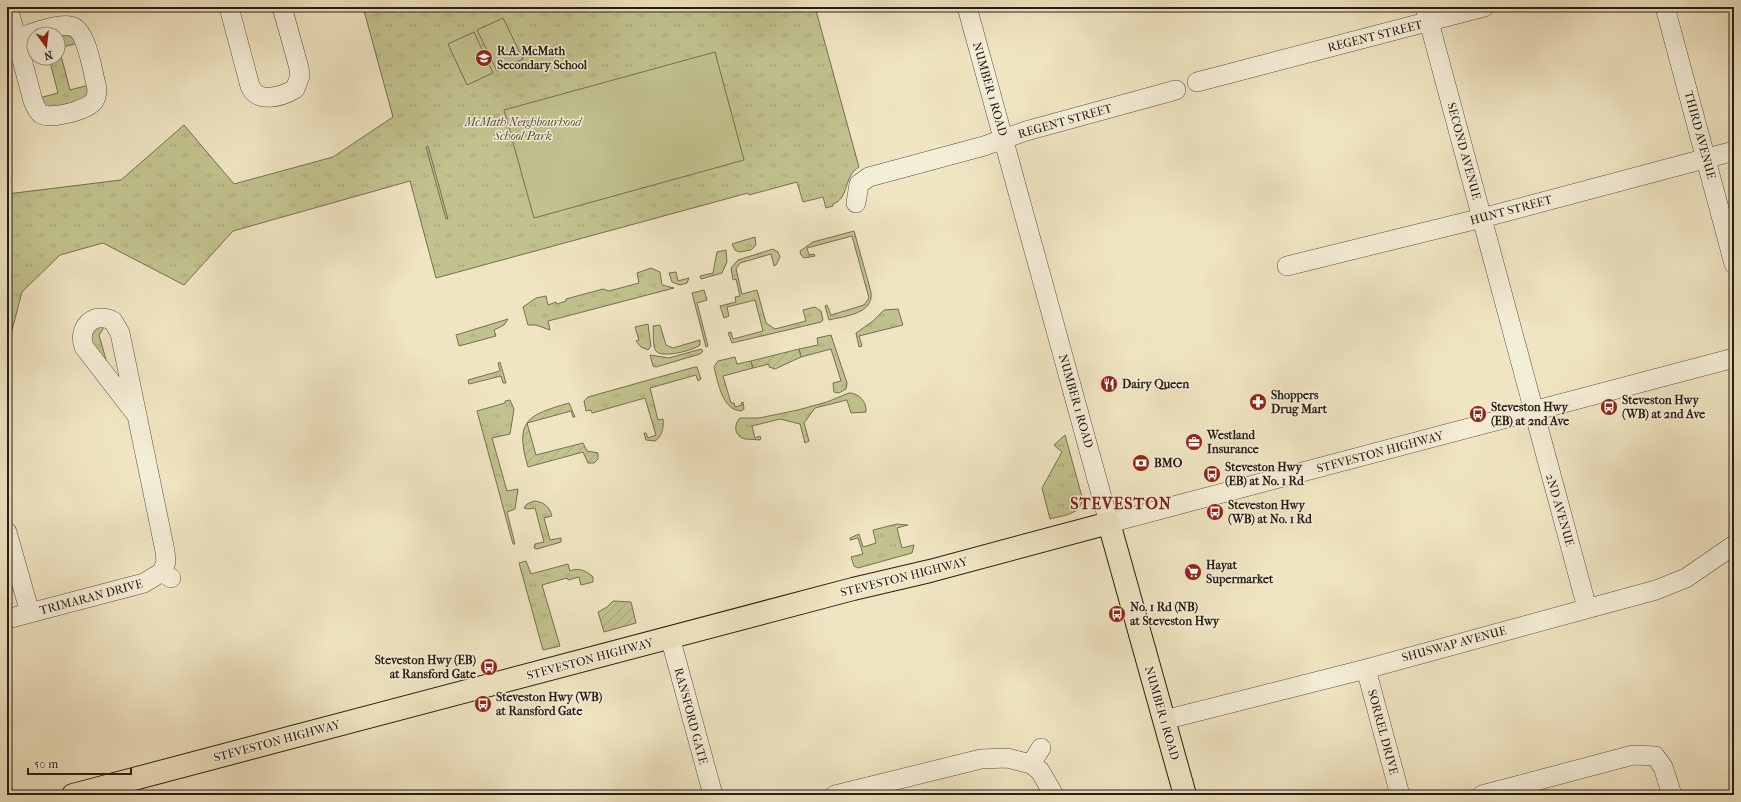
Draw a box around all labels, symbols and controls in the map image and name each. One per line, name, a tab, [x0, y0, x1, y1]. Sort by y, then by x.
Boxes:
street label: REGENT STREET	[1326, 17, 1425, 55]
north arrow	[26, 26, 66, 66]
street label: NUMBER 1 ROAD	[970, 40, 1010, 138]
place label: R.A. McMath Secondary School	[497, 44, 588, 73]
text: N	[42, 48, 54, 63]
school or university icon: R.A. McMath Secondary School	[474, 48, 494, 68]
street label: THIRD AVENUE	[1682, 89, 1718, 181]
street label: REGENT STREET	[1016, 101, 1115, 141]
street label: SECOND AVENUE	[1444, 101, 1484, 201]
park label: McMath Neighbourhood School Park	[464, 115, 583, 143]
street label: HUNT STREET	[1468, 192, 1554, 228]
street label: NUMBER 1 ROAD	[1056, 352, 1096, 450]
restaurant icon: Dairy Queen	[1099, 374, 1119, 394]
place label: Dairy Queen	[1122, 377, 1190, 392]
place label: Shoppers Drug Mart	[1271, 388, 1328, 417]
pharmacy icon: Shoppers Drug Mart	[1248, 392, 1268, 412]
place label: Steveston Hwy (WB) at 2nd Ave	[1622, 393, 1705, 421]
bus stop icon: Steveston Hwy (WB) at 2nd Ave	[1599, 397, 1619, 417]
place label: Steveston Hwy (EB) at 2nd Ave	[1491, 400, 1569, 428]
bus stop icon: Steveston Hwy (EB) at 2nd Ave	[1468, 404, 1488, 424]
place label: Westland Insurance	[1206, 428, 1259, 456]
street label: STEVESTON HIGHWAY	[1315, 428, 1446, 476]
office icon: Westland Insurance	[1184, 432, 1204, 452]
bank icon: BMO	[1131, 453, 1151, 473]
place label: BMO	[1154, 456, 1183, 470]
place label: Steveston Hwy (EB) at No. 1 Rd	[1225, 460, 1304, 488]
bus stop icon: Steveston Hwy (EB) at No. 1 Rd	[1202, 464, 1222, 484]
street label: 2ND AVENUE	[1543, 472, 1577, 548]
district label: STEVESTON	[1070, 494, 1172, 513]
place label: Steveston Hwy (WB) at No. 1 Rd	[1228, 498, 1312, 526]
bus stop icon: Steveston Hwy (WB) at No. 1 Rd	[1205, 502, 1225, 522]
street label: STEVESTON HIGHWAY	[839, 554, 970, 600]
place label: Hayat Supermarket	[1206, 558, 1274, 587]
supermarket icon: Hayat Supermarket	[1183, 562, 1203, 582]
street label: TRIMARAN DRIVE	[38, 577, 144, 617]
place label: No. 1 Rd (NB) at Steveston Hwy	[1130, 600, 1220, 629]
bus stop icon: No. 1 Rd (NB) at Steveston Hwy	[1107, 604, 1127, 624]
street label: SHUSWAP AVENUE	[1400, 623, 1508, 665]
street label: STEVESTON HIGHWAY	[525, 635, 656, 683]
place label: Steveston Hwy (EB) at Ransford Gate	[375, 653, 476, 681]
bus stop icon: Steveston Hwy (EB) at Ransford Gate	[479, 657, 499, 677]
street label: NUMBER 1 ROAD	[1142, 664, 1182, 762]
street label: RANSFORD GATE	[671, 666, 711, 766]
street label: SORREL DRIVE	[1365, 688, 1401, 776]
place label: Steveston Hwy (WB) at Ransford Gate	[496, 690, 602, 718]
bus stop icon: Steveston Hwy (WB) at Ransford Gate	[473, 694, 493, 714]
street label: STEVESTON HIGHWAY	[212, 717, 343, 765]
scale bar	[28, 750, 131, 776]
text: 50 m	[34, 757, 58, 771]

